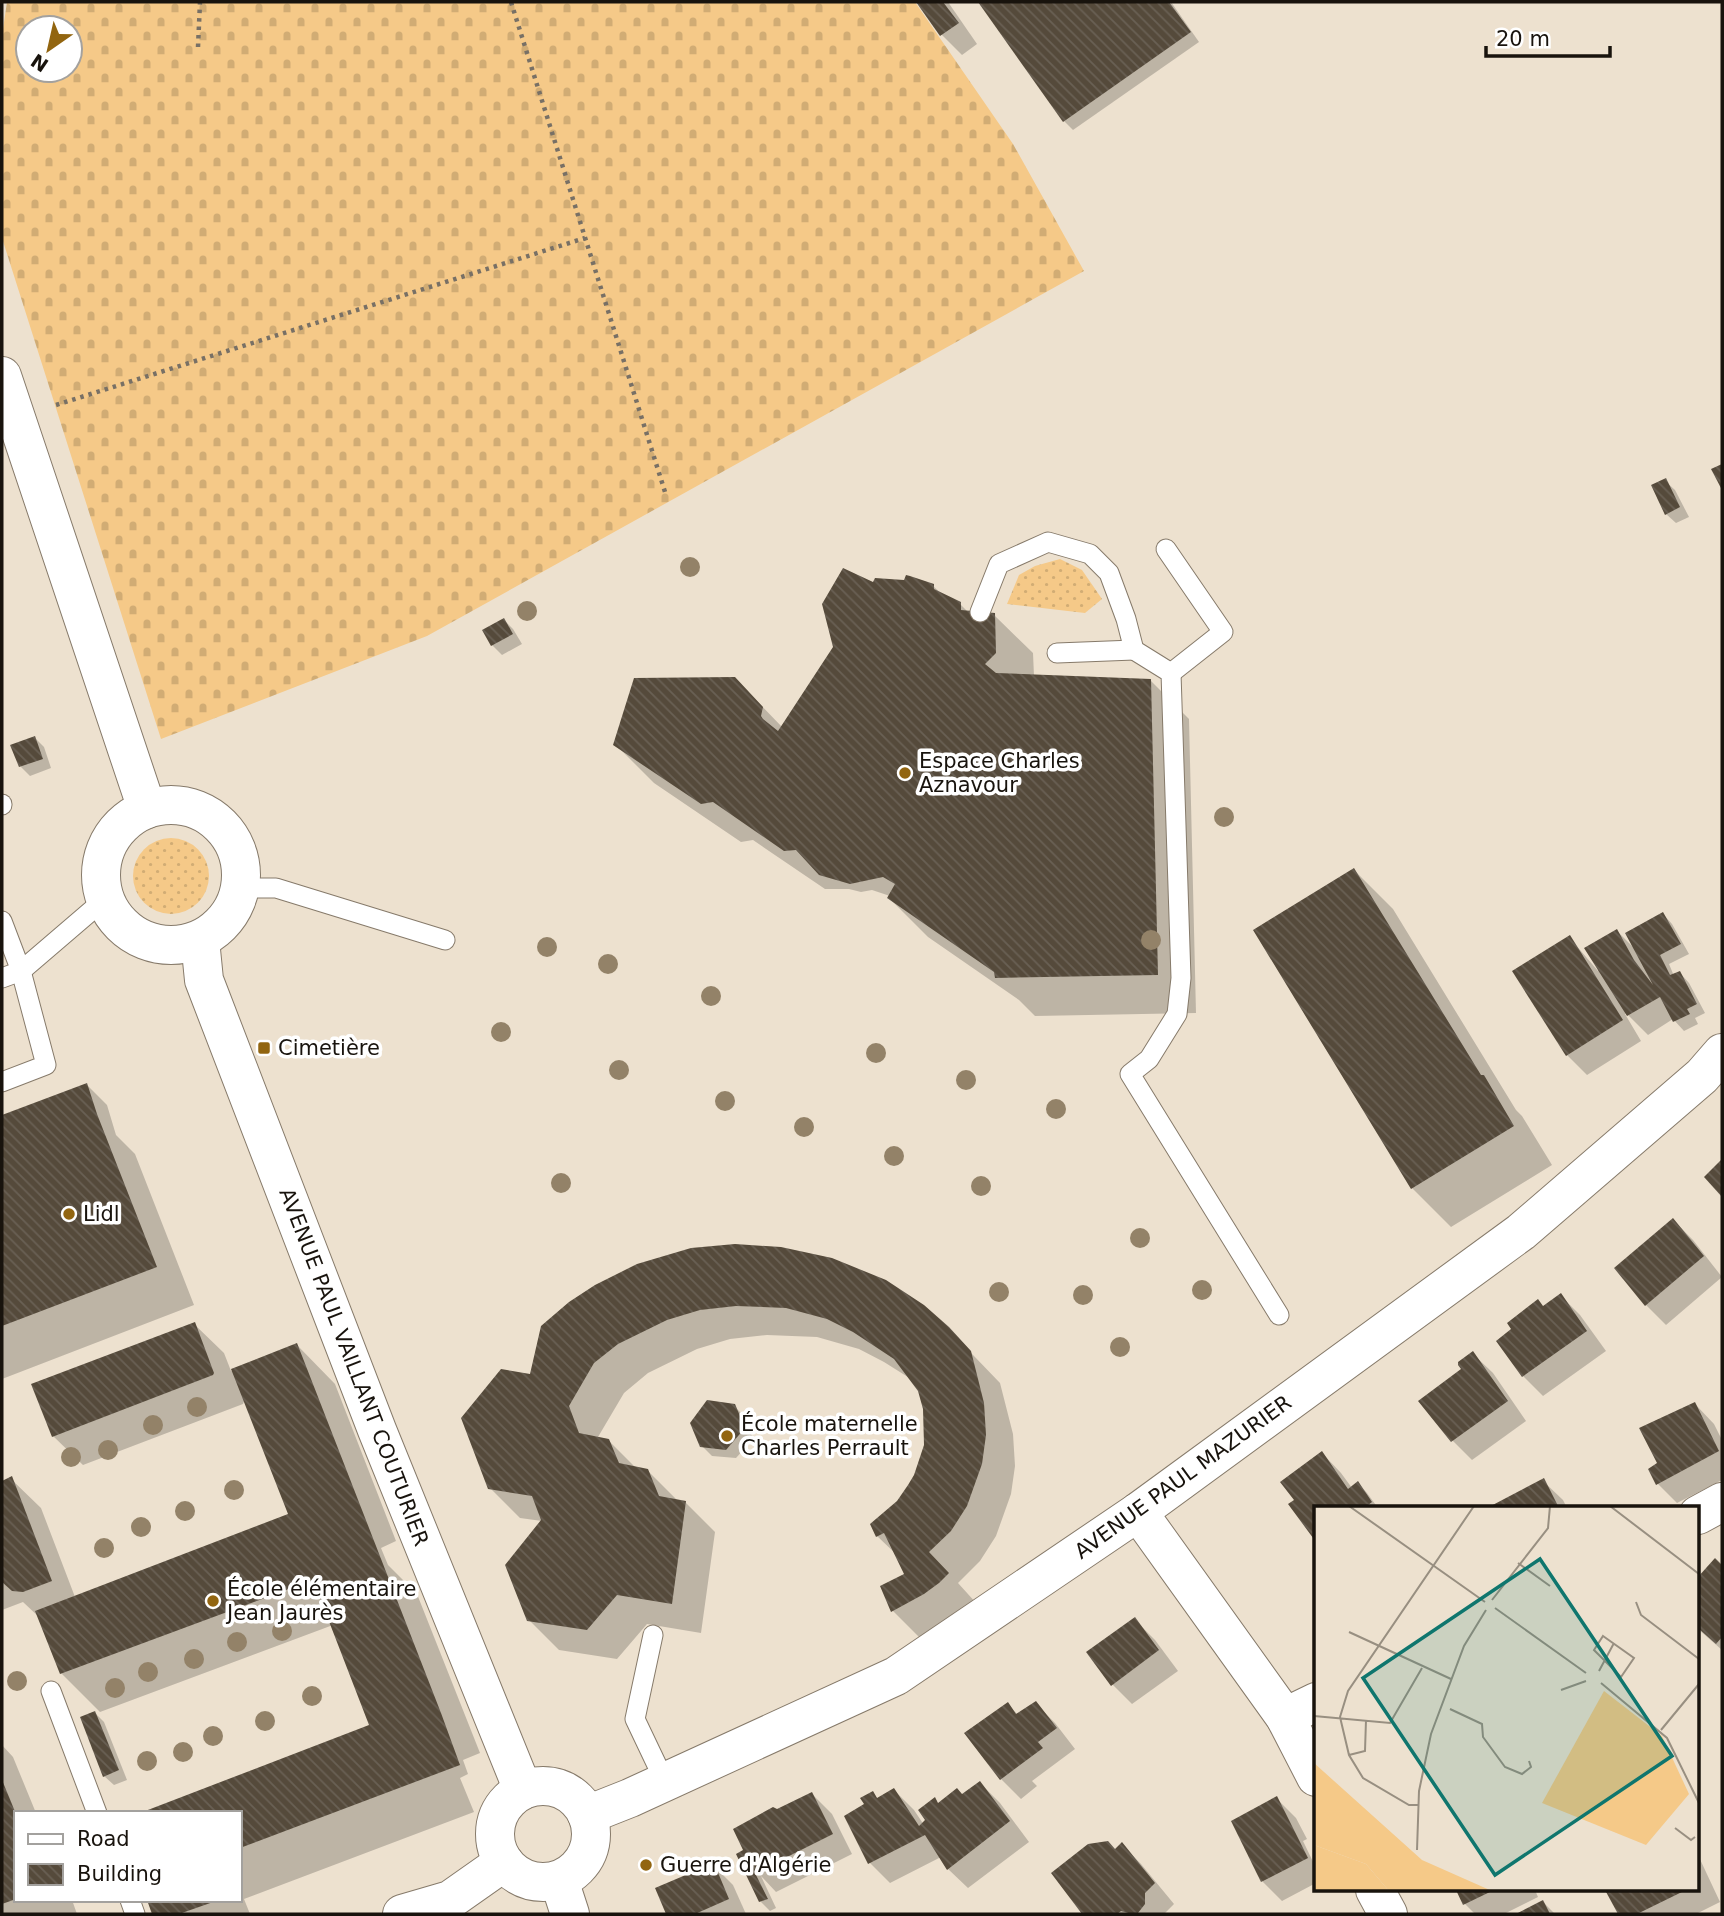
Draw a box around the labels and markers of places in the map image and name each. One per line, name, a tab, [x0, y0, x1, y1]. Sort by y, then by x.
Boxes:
place label: Espace Charles Aznavour	[919, 749, 1080, 797]
marker: Espace Charles Aznavour	[897, 765, 913, 781]
place label: Cimetière	[278, 1036, 380, 1060]
marker: Cimetière	[256, 1040, 272, 1056]
place label: Lidl	[83, 1202, 120, 1226]
marker: Lidl	[61, 1206, 77, 1222]
place label: École maternelle Charles Perrault	[741, 1411, 918, 1460]
marker: École maternelle Charles Perrault	[719, 1428, 735, 1444]
place label: École élémentaire Jean Jaurès	[225, 1576, 416, 1625]
marker: École élémentaire Jean Jaurès	[205, 1593, 221, 1609]
place label: Guerre d'Algérie	[660, 1853, 831, 1877]
marker: Guerre d'Algérie	[638, 1857, 654, 1873]

